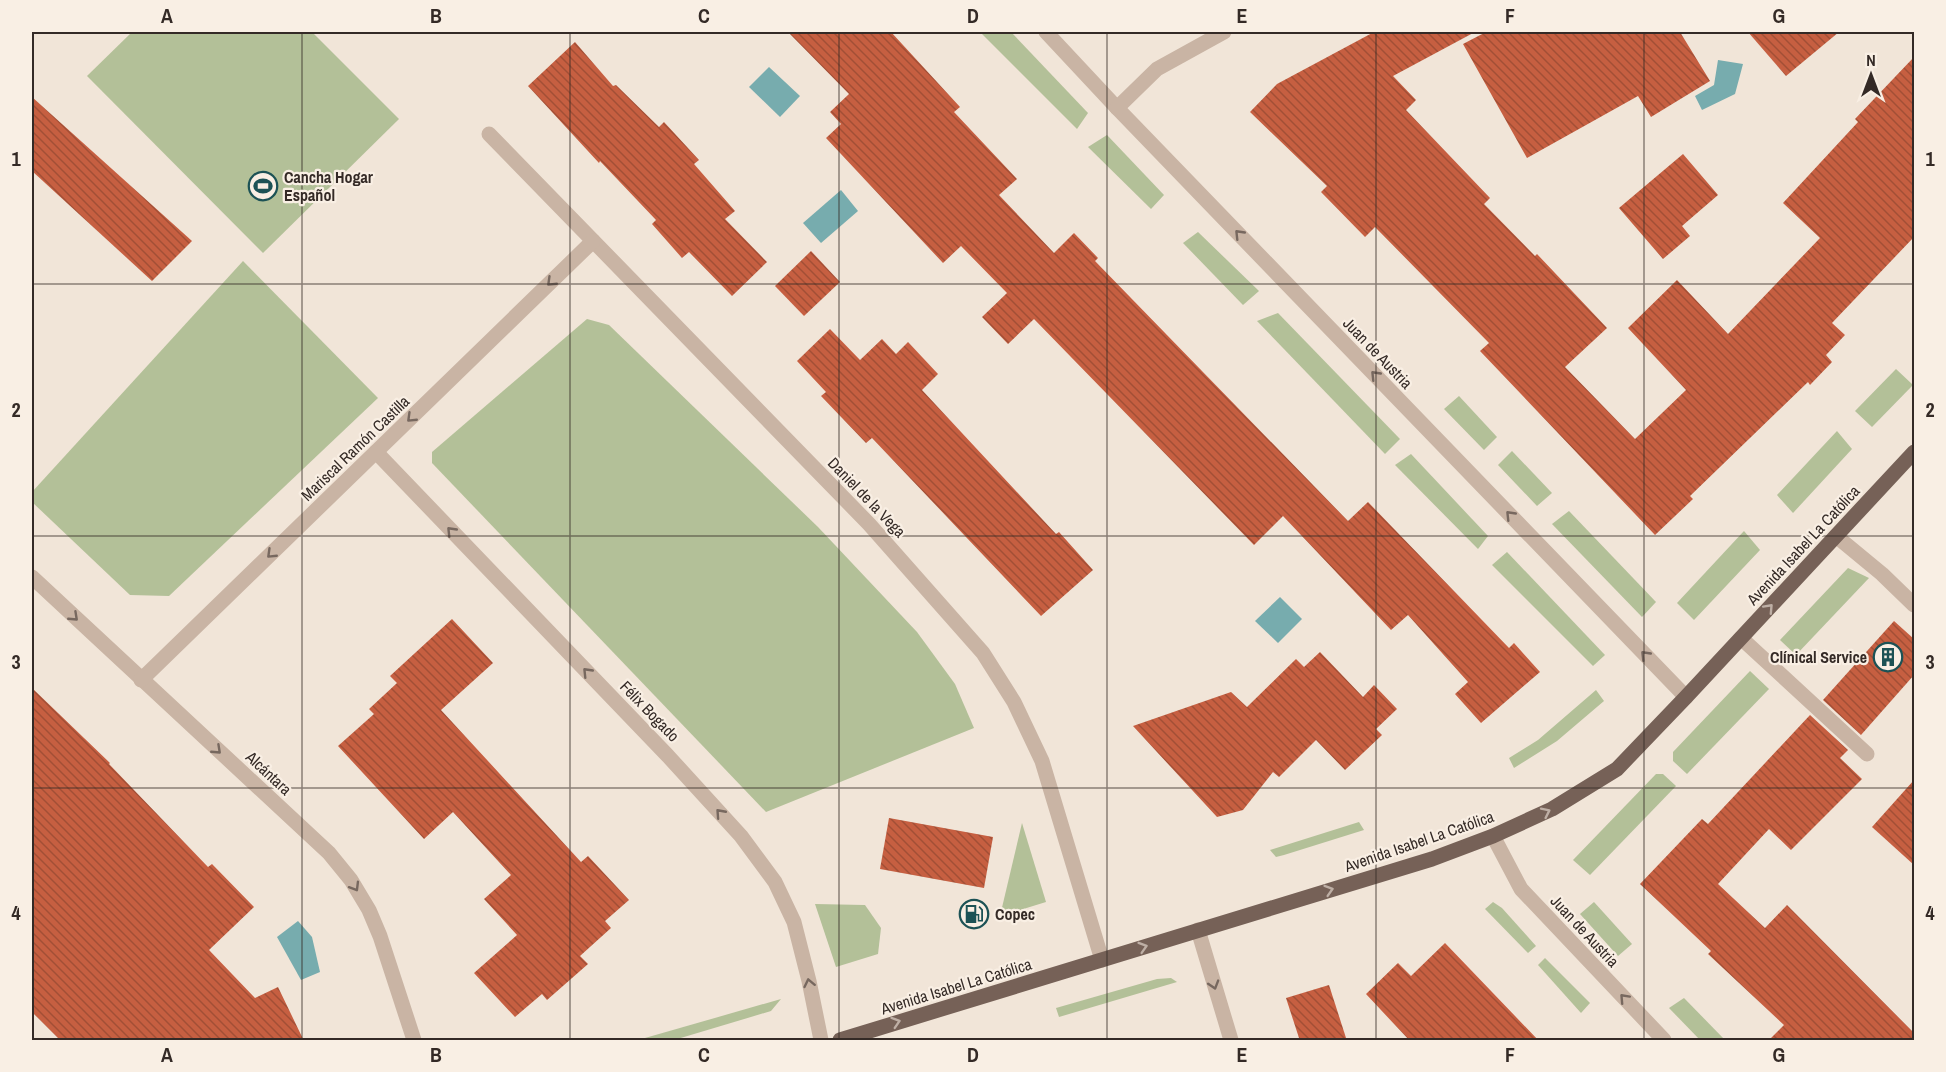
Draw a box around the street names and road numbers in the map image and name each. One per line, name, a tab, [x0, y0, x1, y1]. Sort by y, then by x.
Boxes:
street label: Juan de Austria	[1338, 313, 1418, 394]
street label: Mariscal Ramón Castilla	[296, 390, 415, 506]
street label: Daniel de la Vega	[823, 452, 911, 542]
street label: Avenida Isabel La Católica	[1741, 480, 1865, 610]
street label: Félix Bogado	[615, 676, 685, 746]
street label: Alcántara	[240, 745, 297, 800]
street label: Avenida Isabel La Católica	[1340, 805, 1497, 877]
street label: Juan de Austria	[1546, 890, 1625, 972]
street label: Avenida Isabel La Católica	[877, 952, 1035, 1020]

